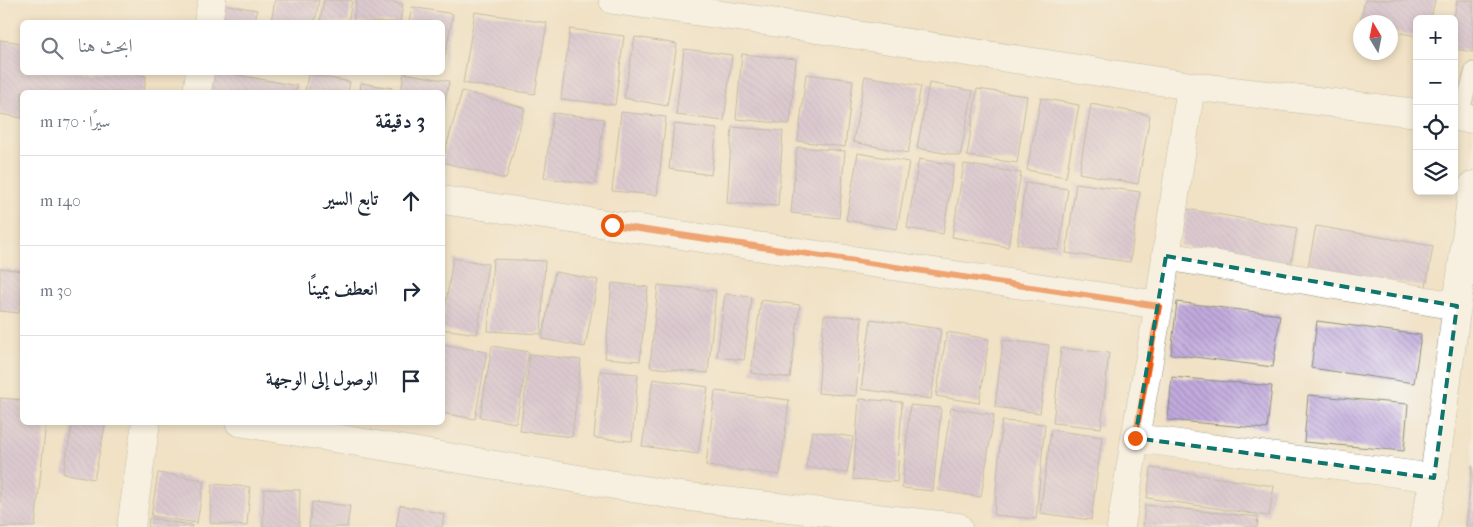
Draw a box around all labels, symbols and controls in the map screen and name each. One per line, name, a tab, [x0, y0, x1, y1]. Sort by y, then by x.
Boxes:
north arrow	[1353, 15, 1398, 60]
map controls	[1413, 15, 1458, 195]
button: +	[1413, 15, 1458, 60]
search box	[20, 20, 445, 75]
icon: search	[38, 34, 66, 62]
text: ابحث هنا	[78, 35, 133, 57]
button: −	[1413, 60, 1458, 105]
button: locate	[1413, 105, 1458, 150]
text: 3 دقيقة	[375, 109, 425, 133]
text: سيرًا · 170 m	[40, 112, 110, 131]
button: layers	[1413, 150, 1458, 195]
icon: ahead	[397, 187, 425, 215]
text: تابع السير	[324, 188, 378, 210]
text: 140 m	[40, 191, 81, 210]
route start	[601, 214, 624, 237]
icon: right	[397, 277, 425, 305]
text: انعطف يمينًا	[308, 278, 378, 300]
text: 30 m	[40, 281, 72, 300]
icon: arrive	[397, 367, 425, 395]
text: الوصول إلى الوجهة	[266, 368, 378, 390]
route end	[1124, 427, 1147, 450]

